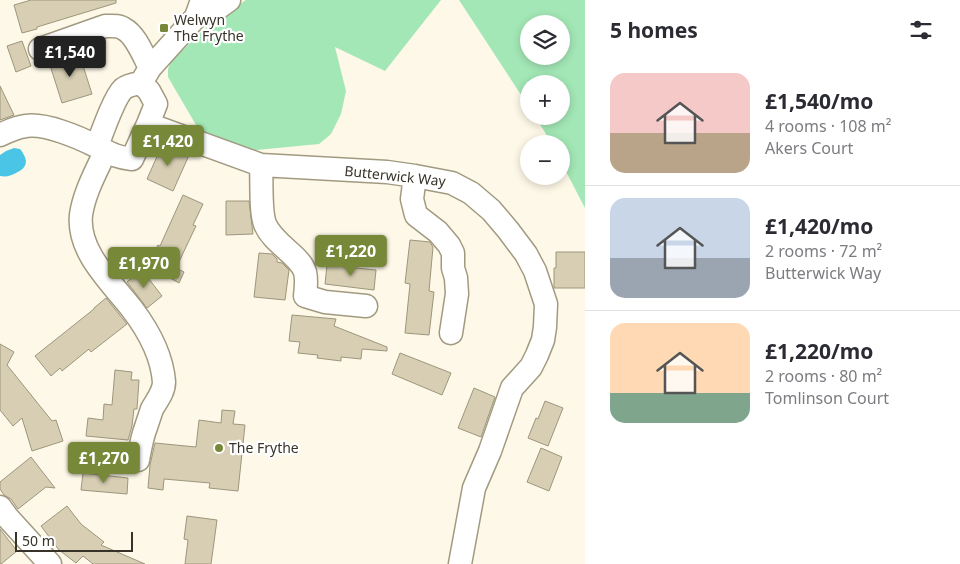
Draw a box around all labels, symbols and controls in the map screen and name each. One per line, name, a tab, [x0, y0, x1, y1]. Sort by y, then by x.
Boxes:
place label: Welwyn The Frythe	[174, 10, 244, 45]
map controls	[520, 15, 570, 185]
button: layers	[520, 15, 570, 65]
text: 5 homes	[610, 16, 698, 44]
icon: filters	[907, 16, 935, 44]
marker: Welwyn The Frythe	[158, 22, 170, 34]
pin: £1,540	[29, 36, 111, 78]
text: £1,540	[45, 41, 95, 63]
button: +	[520, 75, 570, 125]
text: £1,540/mo	[765, 87, 873, 115]
icon: home	[650, 93, 710, 153]
text: 4 rooms · 108 m²	[765, 115, 891, 137]
pin: £1,420	[127, 124, 209, 167]
text: £1,420	[143, 130, 193, 152]
button: −	[520, 135, 570, 185]
text: Akers Court	[765, 137, 853, 159]
street label: Butterwick Way	[343, 161, 447, 190]
text: £1,420/mo	[765, 212, 873, 240]
icon: home	[650, 218, 710, 278]
pin: £1,220	[310, 234, 392, 277]
text: £1,220	[326, 240, 376, 262]
text: 2 rooms · 72 m²	[765, 240, 882, 262]
pin: £1,970	[103, 246, 185, 289]
text: £1,970	[119, 252, 169, 274]
text: Butterwick Way	[765, 262, 881, 284]
text: £1,220/mo	[765, 337, 873, 365]
icon: home	[650, 343, 710, 403]
text: 2 rooms · 80 m²	[765, 365, 882, 387]
text: Tomlinson Court	[765, 387, 889, 409]
place label: The Frythe	[229, 438, 299, 457]
pin: £1,270	[63, 442, 145, 484]
marker: The Frythe	[213, 442, 225, 454]
text: £1,270	[79, 447, 129, 469]
scale bar	[15, 529, 132, 552]
text: 50 m	[22, 531, 55, 550]

